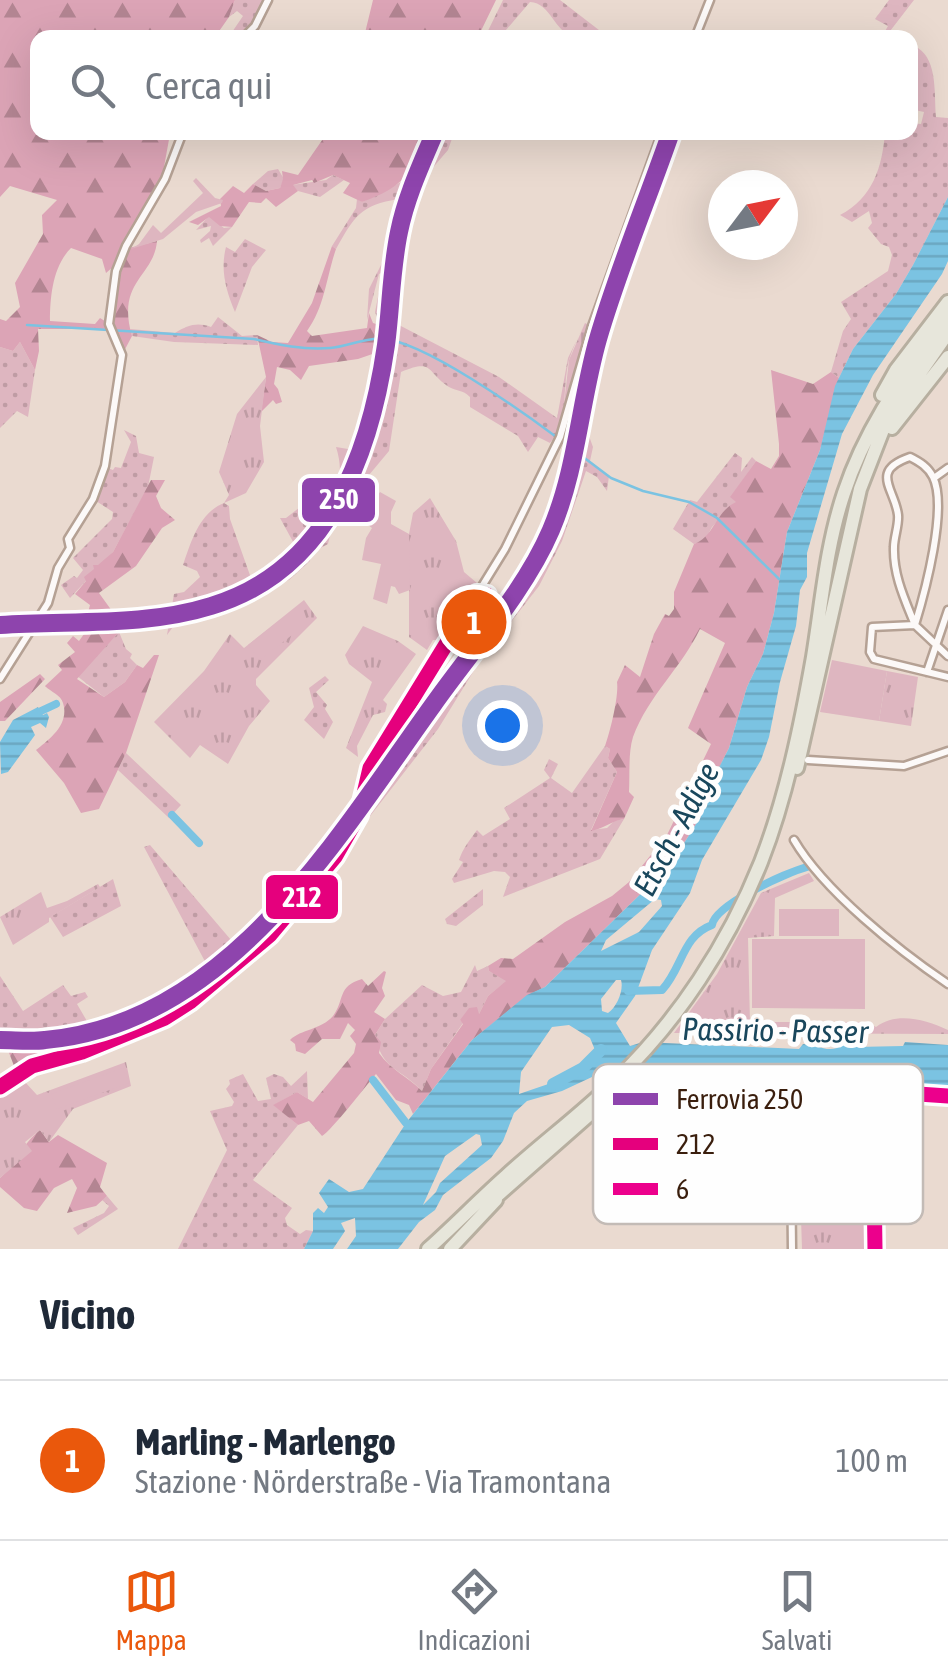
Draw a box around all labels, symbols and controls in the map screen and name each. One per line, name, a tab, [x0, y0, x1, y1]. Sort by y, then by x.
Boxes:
search box	[30, 30, 918, 140]
icon: search	[65, 58, 120, 113]
text: Cerca qui	[145, 64, 273, 107]
north arrow	[708, 170, 798, 260]
line badge: 250	[300, 476, 377, 524]
text: 250	[319, 483, 359, 515]
pin: 1	[442, 584, 506, 660]
your location	[477, 700, 528, 751]
water label: Etsch - Adige	[626, 756, 726, 902]
line badge: 212	[264, 873, 340, 921]
text: 212	[282, 881, 322, 913]
water label: Passirio - Passer	[682, 1010, 870, 1050]
legend	[593, 1064, 923, 1224]
text: Ferrovia 250	[676, 1083, 803, 1115]
text: 212	[676, 1128, 715, 1160]
text: 6	[676, 1173, 689, 1205]
text: Vicino	[40, 1290, 136, 1338]
text: Marling - Marlengo	[135, 1420, 396, 1463]
text: 1	[65, 1442, 80, 1479]
text: 100 m	[835, 1442, 908, 1479]
text: Stazione · Nörderstraße - Via Tramontana	[135, 1463, 611, 1500]
tab: Mappa	[115, 1564, 187, 1656]
tab: Indicazioni	[418, 1564, 531, 1656]
tab: Salvati	[762, 1564, 833, 1656]

